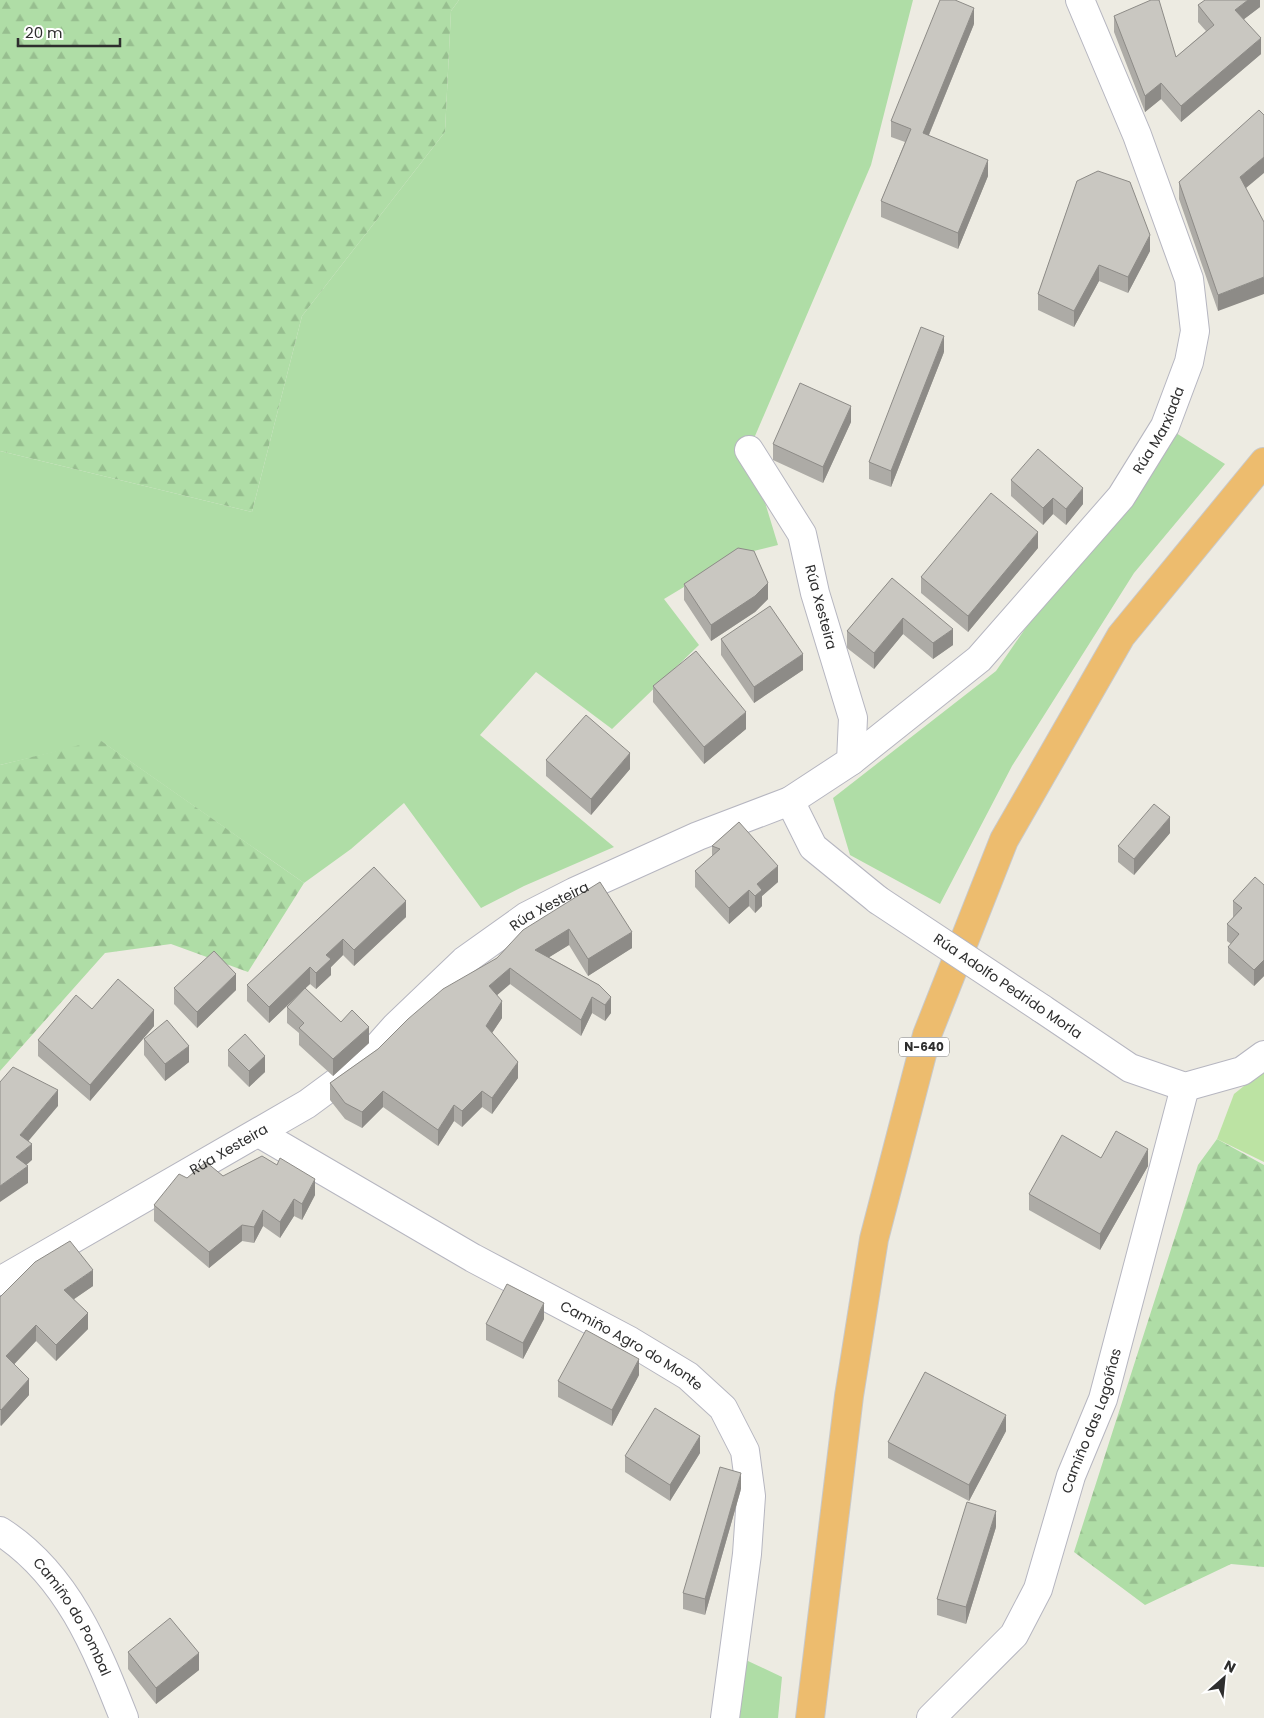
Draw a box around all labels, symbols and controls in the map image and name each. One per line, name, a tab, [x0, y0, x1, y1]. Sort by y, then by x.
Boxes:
scale bar	[18, 15, 120, 47]
text: 20 m	[25, 22, 63, 43]
street label: Rúa Marxiada	[1128, 384, 1189, 478]
street label: Rúa Xesteira	[800, 562, 842, 652]
street label: Rúa Xesteira	[505, 877, 592, 935]
street label: Rúa Adolfo Pedrido Morla	[930, 929, 1086, 1043]
road number: N-640	[899, 1038, 949, 1056]
street label: Rúa Xesteira	[186, 1119, 272, 1180]
street label: Camiño Agro do Monte	[557, 1296, 708, 1395]
street label: Camiño das Lagoíñas	[1056, 1346, 1126, 1496]
street label: Camiño do Pombal	[29, 1553, 116, 1679]
north arrow	[1199, 1653, 1249, 1703]
text: N	[1221, 1655, 1239, 1678]

